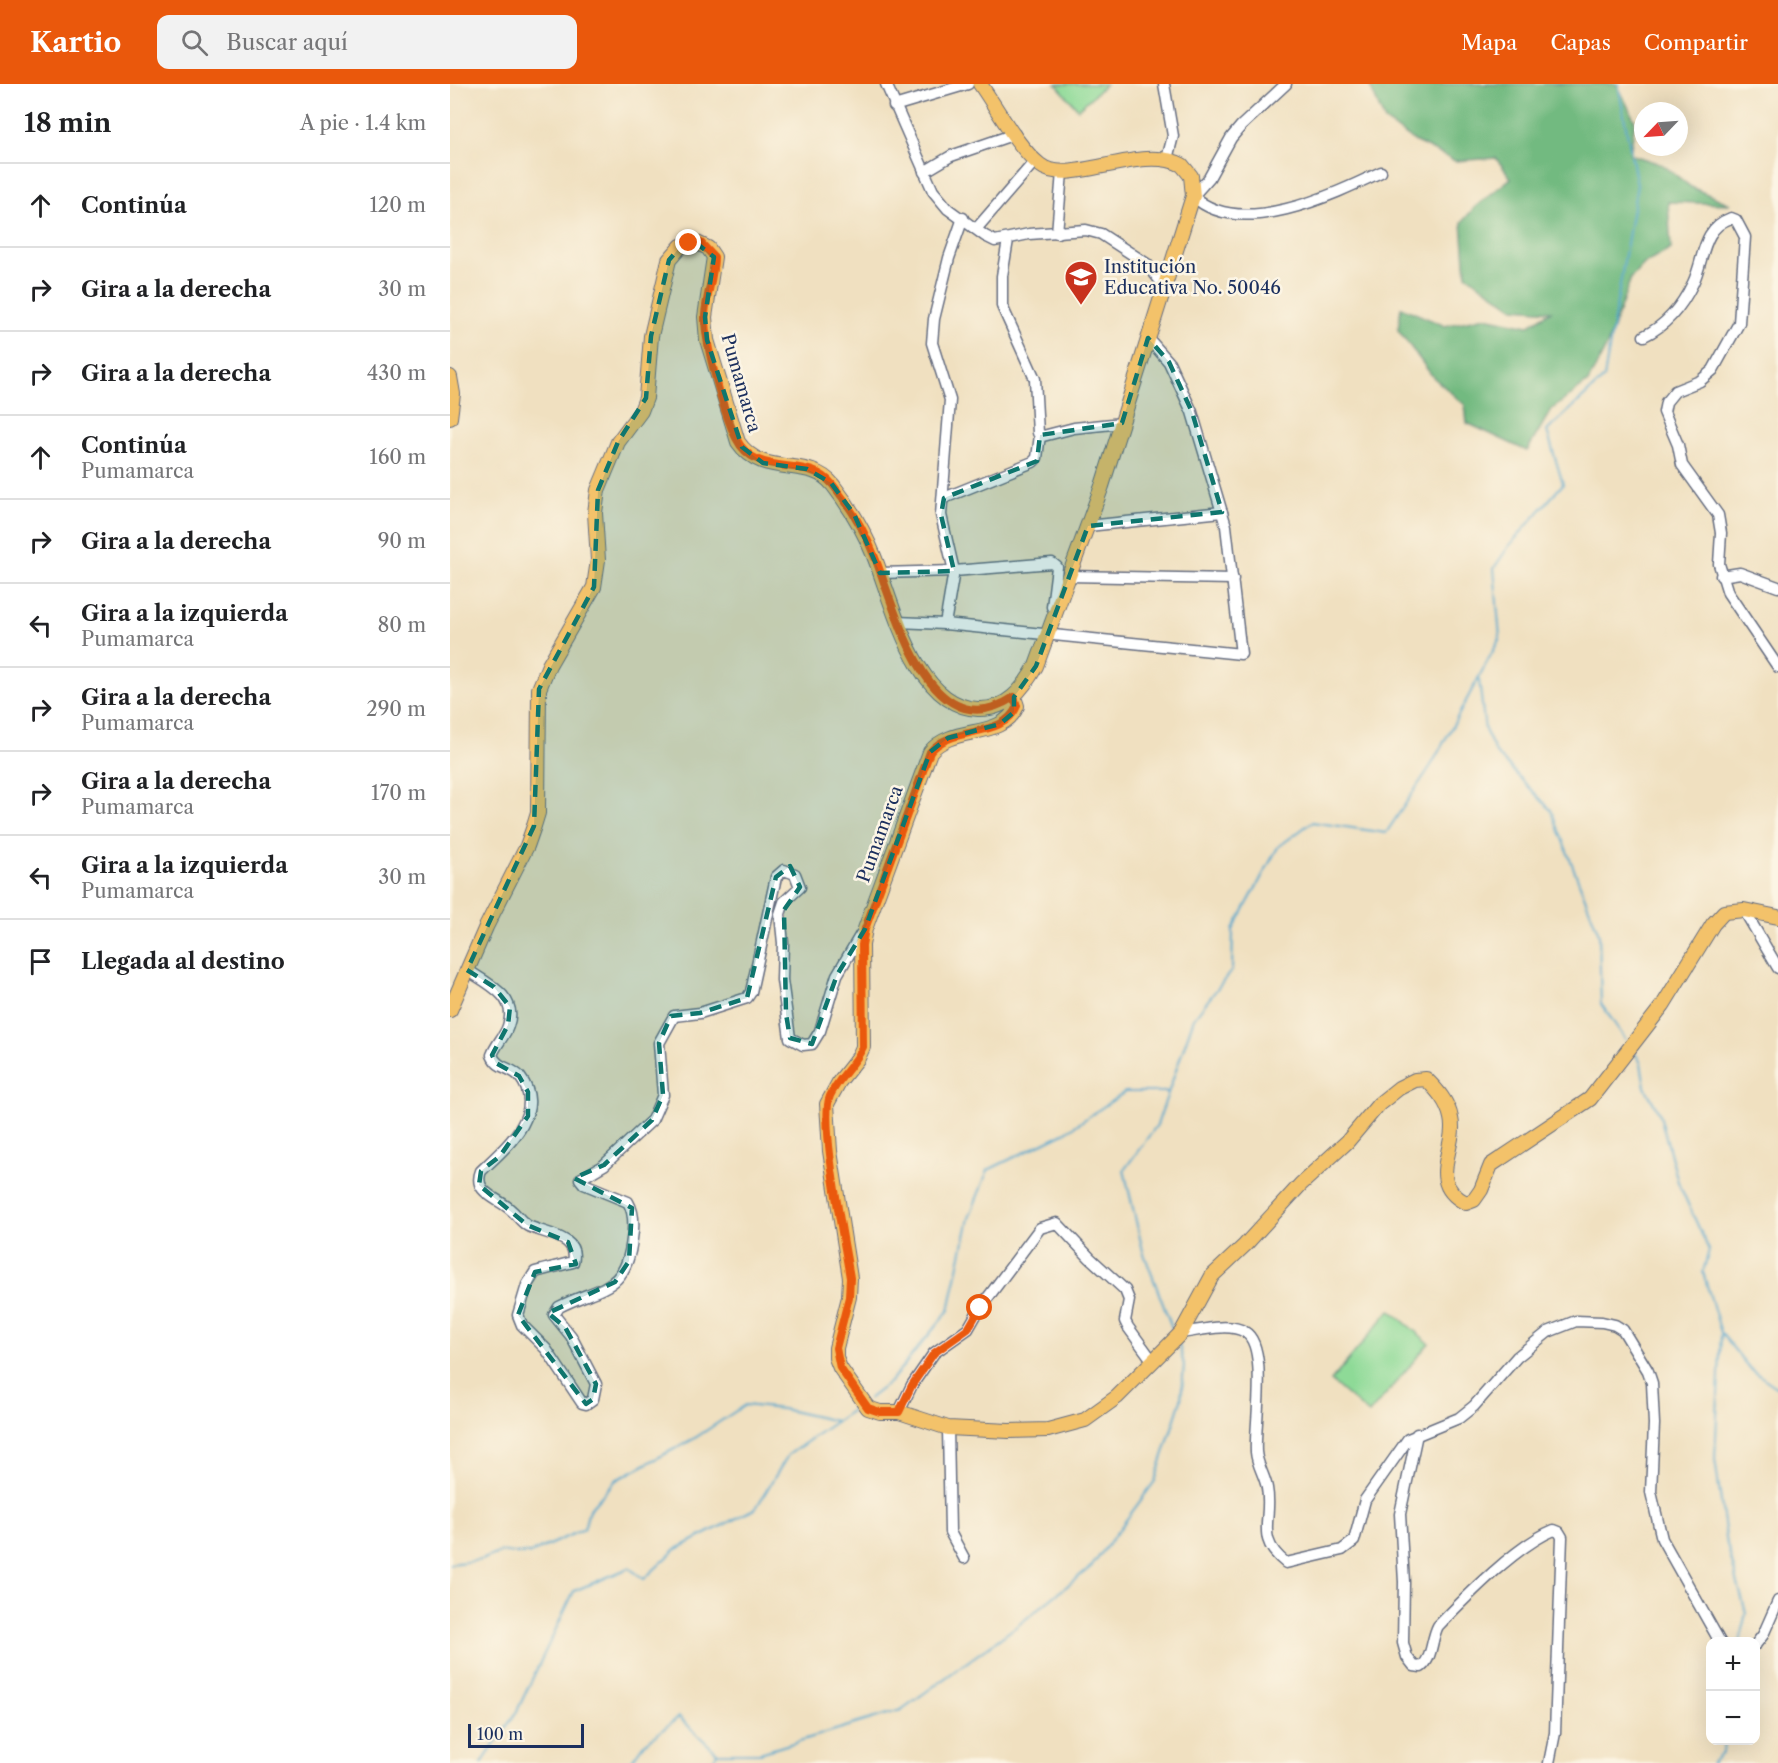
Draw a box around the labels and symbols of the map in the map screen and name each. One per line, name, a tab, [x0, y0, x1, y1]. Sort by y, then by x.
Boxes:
north arrow	[1634, 102, 1688, 156]
route end	[675, 229, 701, 255]
place label: Institución Educativa No. 50046	[1104, 256, 1281, 299]
school or university icon: Institución Educativa No. 50046	[1063, 259, 1099, 306]
street label: Pumamarca	[716, 331, 766, 435]
street label: Pumamarca	[852, 782, 908, 886]
route start	[966, 1294, 992, 1320]
scale bar	[468, 1721, 584, 1748]

